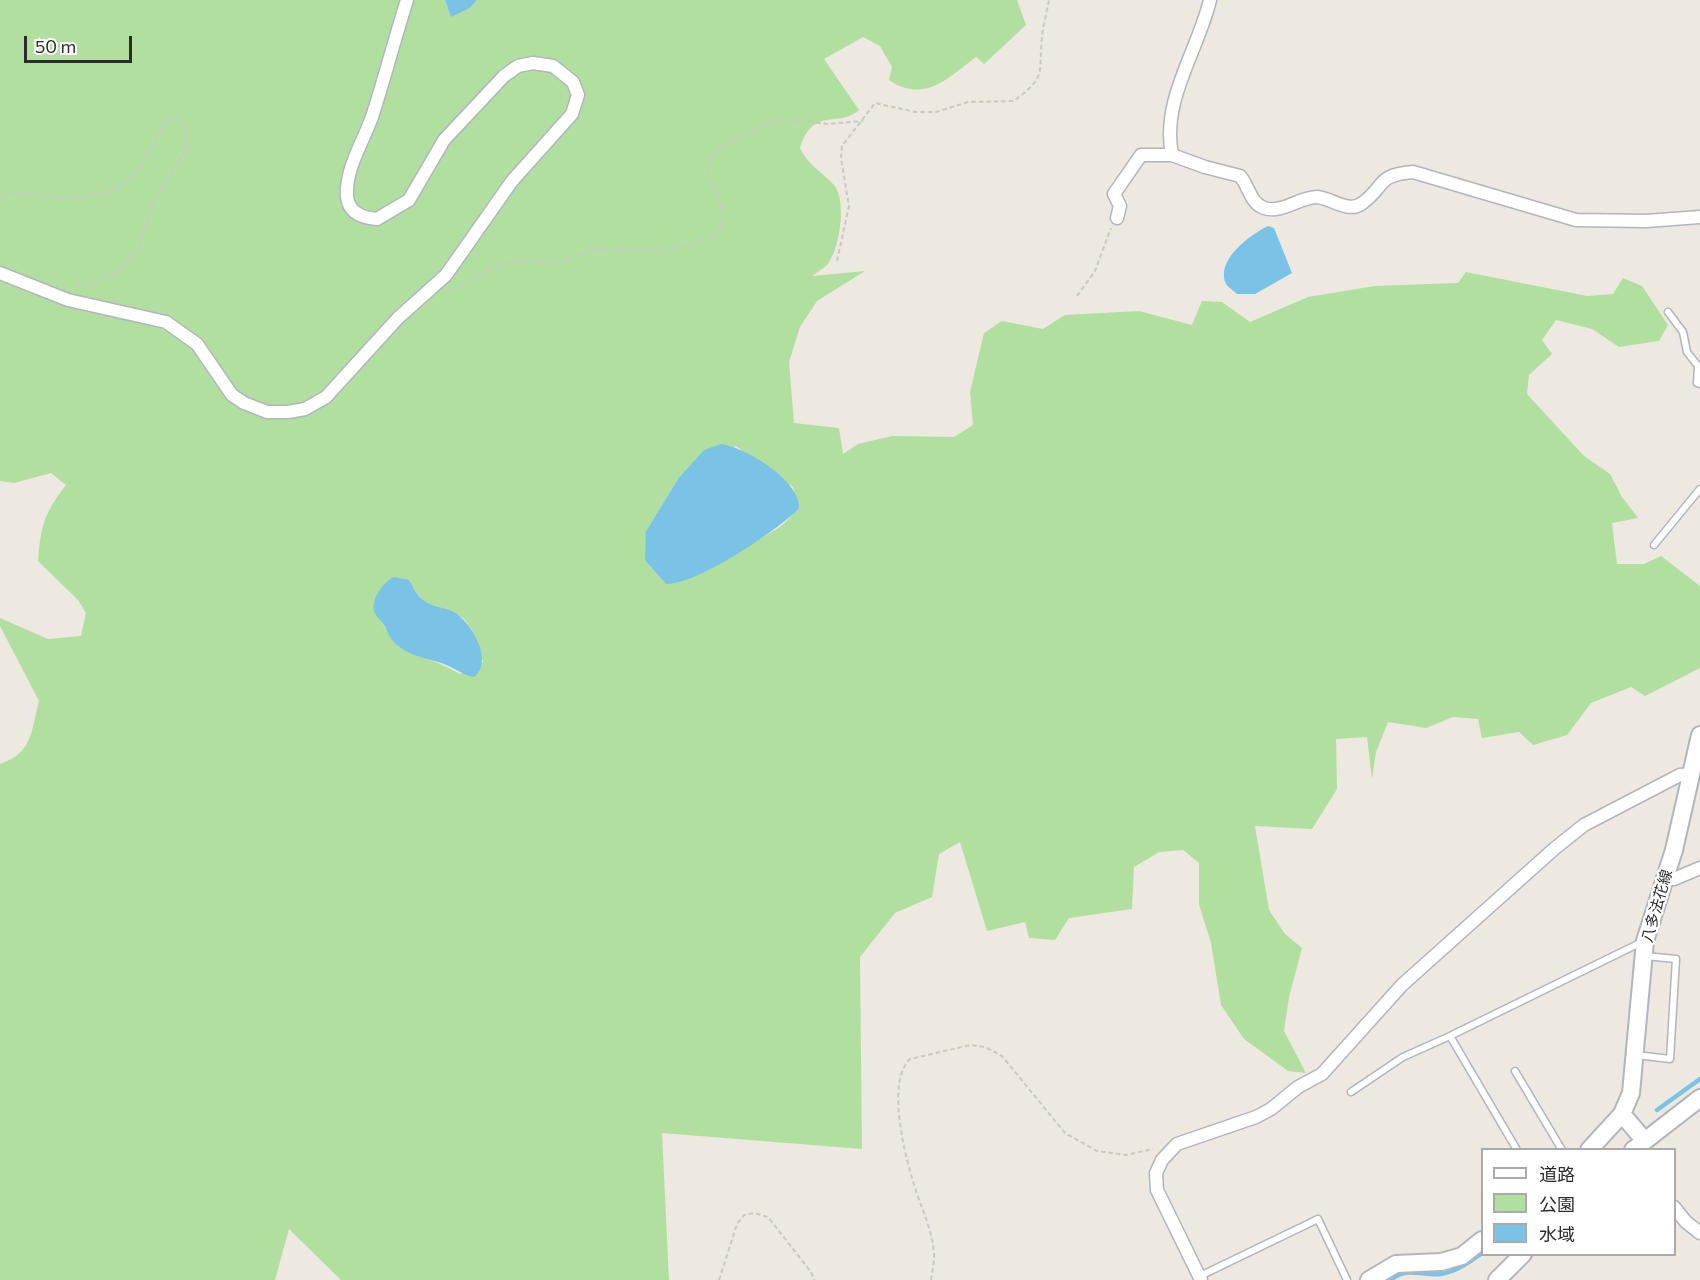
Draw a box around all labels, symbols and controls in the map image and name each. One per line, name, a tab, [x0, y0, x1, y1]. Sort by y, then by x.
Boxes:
scale bar	[27, 24, 135, 62]
text: 50 m	[35, 35, 76, 57]
street label: 八多法花線	[1638, 867, 1676, 945]
legend	[1481, 1148, 1676, 1256]
text: 道路	[1539, 1163, 1575, 1185]
text: 公園	[1539, 1193, 1575, 1215]
text: 水域	[1539, 1223, 1575, 1245]

